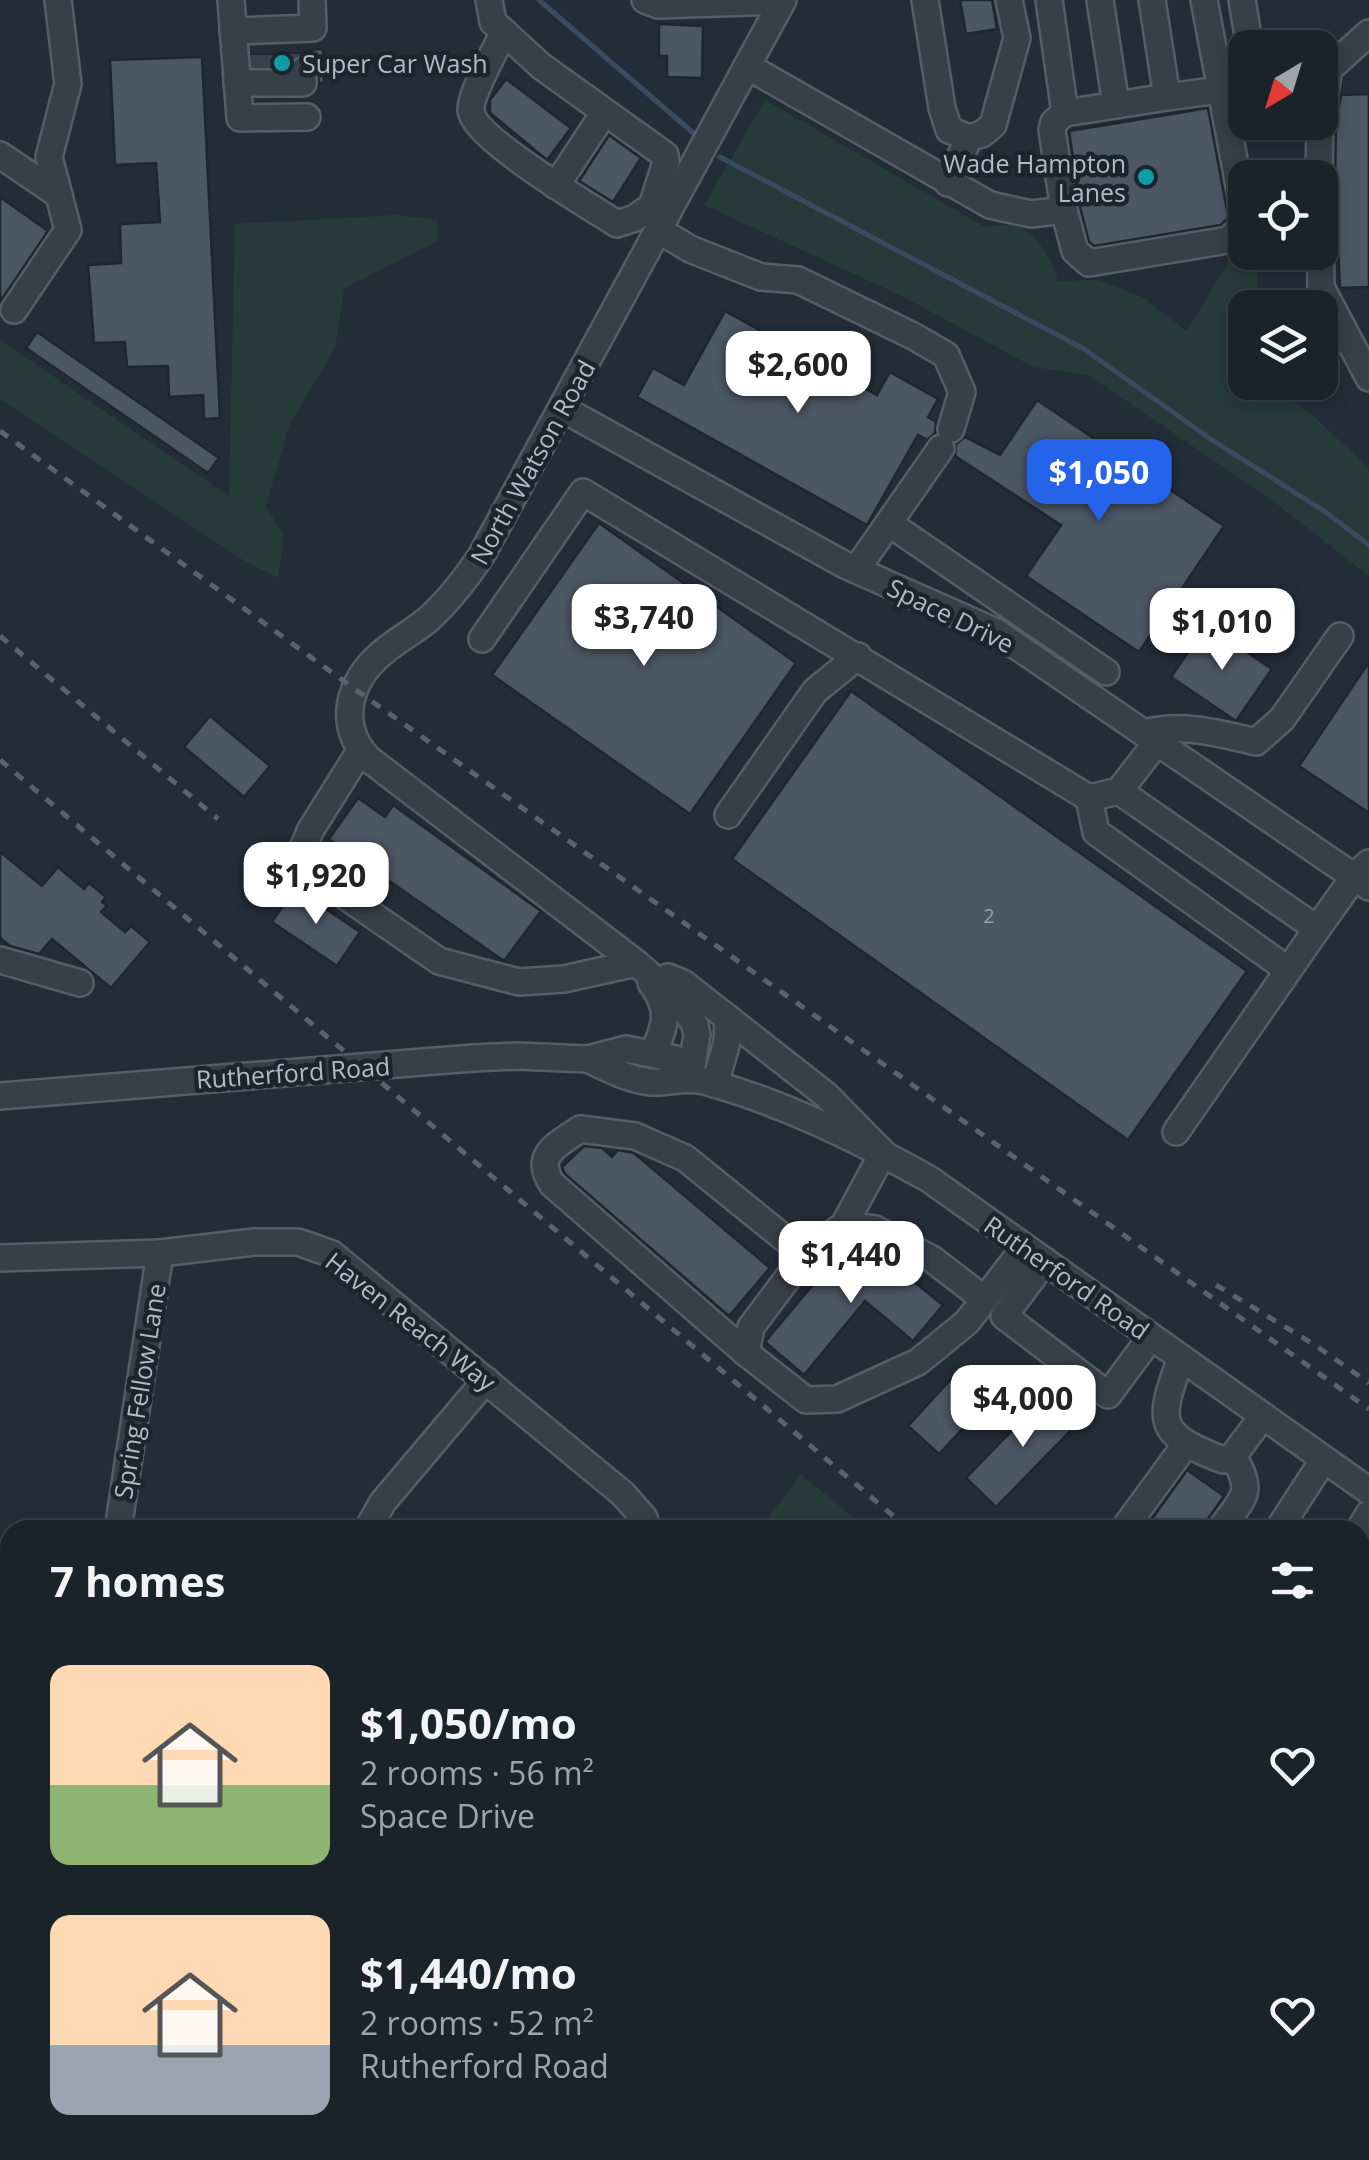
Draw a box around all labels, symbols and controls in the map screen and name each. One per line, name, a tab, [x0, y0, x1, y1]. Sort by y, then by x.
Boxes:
north arrow	[1228, 30, 1338, 140]
map controls	[1228, 30, 1338, 400]
place label: Super Car Wash	[302, 46, 488, 80]
marker: Super Car Wash	[271, 52, 293, 74]
place label: Wade Hampton Lanes	[943, 146, 1126, 209]
button: locate	[1228, 160, 1338, 270]
marker: Wade Hampton Lanes	[1135, 166, 1157, 188]
button: layers	[1228, 290, 1338, 400]
pin: $2,600	[717, 331, 879, 416]
text: $2,600	[748, 342, 848, 385]
street label: North Watson Road	[462, 354, 602, 570]
pin: $1,050	[1018, 439, 1180, 524]
text: $1,050	[1049, 450, 1149, 493]
street label: Space Drive	[882, 570, 1020, 660]
pin: $3,740	[563, 584, 725, 669]
pin: $1,010	[1141, 588, 1303, 673]
text: $3,740	[594, 595, 694, 638]
text: $1,010	[1172, 599, 1272, 642]
pin: $1,920	[235, 842, 397, 927]
text: $1,920	[266, 853, 366, 896]
house number: 2	[983, 902, 995, 929]
street label: Rutherford Road	[195, 1048, 391, 1096]
street label: Rutherford Road	[978, 1207, 1156, 1347]
pin: $1,440	[770, 1221, 932, 1306]
text: $1,440	[801, 1232, 901, 1275]
street label: Haven Reach Way	[319, 1244, 504, 1399]
street label: Spring Fellow Lane	[105, 1281, 173, 1501]
pin: $4,000	[942, 1365, 1104, 1450]
text: $4,000	[973, 1376, 1073, 1419]
text: 7 homes	[50, 1552, 225, 1609]
icon: filters	[1265, 1553, 1320, 1608]
text: $1,050/mo	[360, 1694, 577, 1751]
icon: home	[130, 1705, 250, 1825]
icon: heart	[1265, 1738, 1320, 1793]
text: 2 rooms · 56 m²	[360, 1751, 594, 1794]
text: Space Drive	[360, 1794, 535, 1837]
text: $1,440/mo	[360, 1944, 577, 2001]
icon: home	[130, 1955, 250, 2075]
icon: heart	[1265, 1988, 1320, 2043]
text: 2 rooms · 52 m²	[360, 2001, 594, 2044]
text: Rutherford Road	[360, 2044, 609, 2087]

